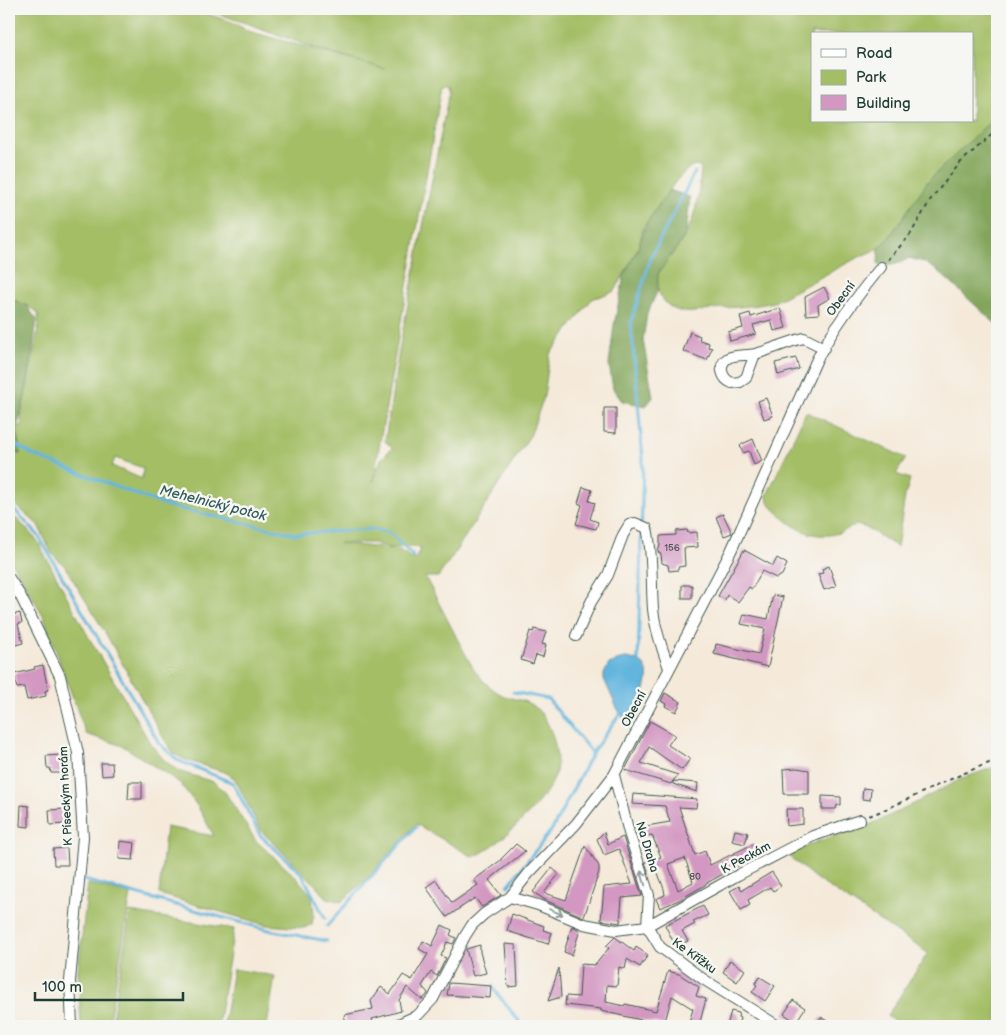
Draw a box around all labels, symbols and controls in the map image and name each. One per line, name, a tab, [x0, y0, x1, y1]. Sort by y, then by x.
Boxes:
legend	[811, 32, 974, 122]
text: Road	[856, 44, 892, 63]
text: Park	[856, 68, 887, 87]
text: Building	[856, 94, 911, 113]
street label: Obecní	[823, 279, 859, 319]
water label: Mehelnický potok	[158, 482, 269, 525]
house number: 156	[664, 542, 680, 554]
street label: Obecní	[618, 688, 650, 730]
street label: K Píseckým horám	[56, 746, 76, 846]
street label: Na Draha	[632, 820, 662, 874]
street label: K Peckám	[719, 839, 773, 877]
one-way arrow	[638, 871, 648, 887]
house number: 80	[689, 871, 701, 883]
one-way arrow	[548, 908, 563, 918]
street label: Ke Křížku	[669, 935, 719, 977]
scale bar	[35, 970, 182, 1002]
text: 100 m	[42, 978, 82, 997]

